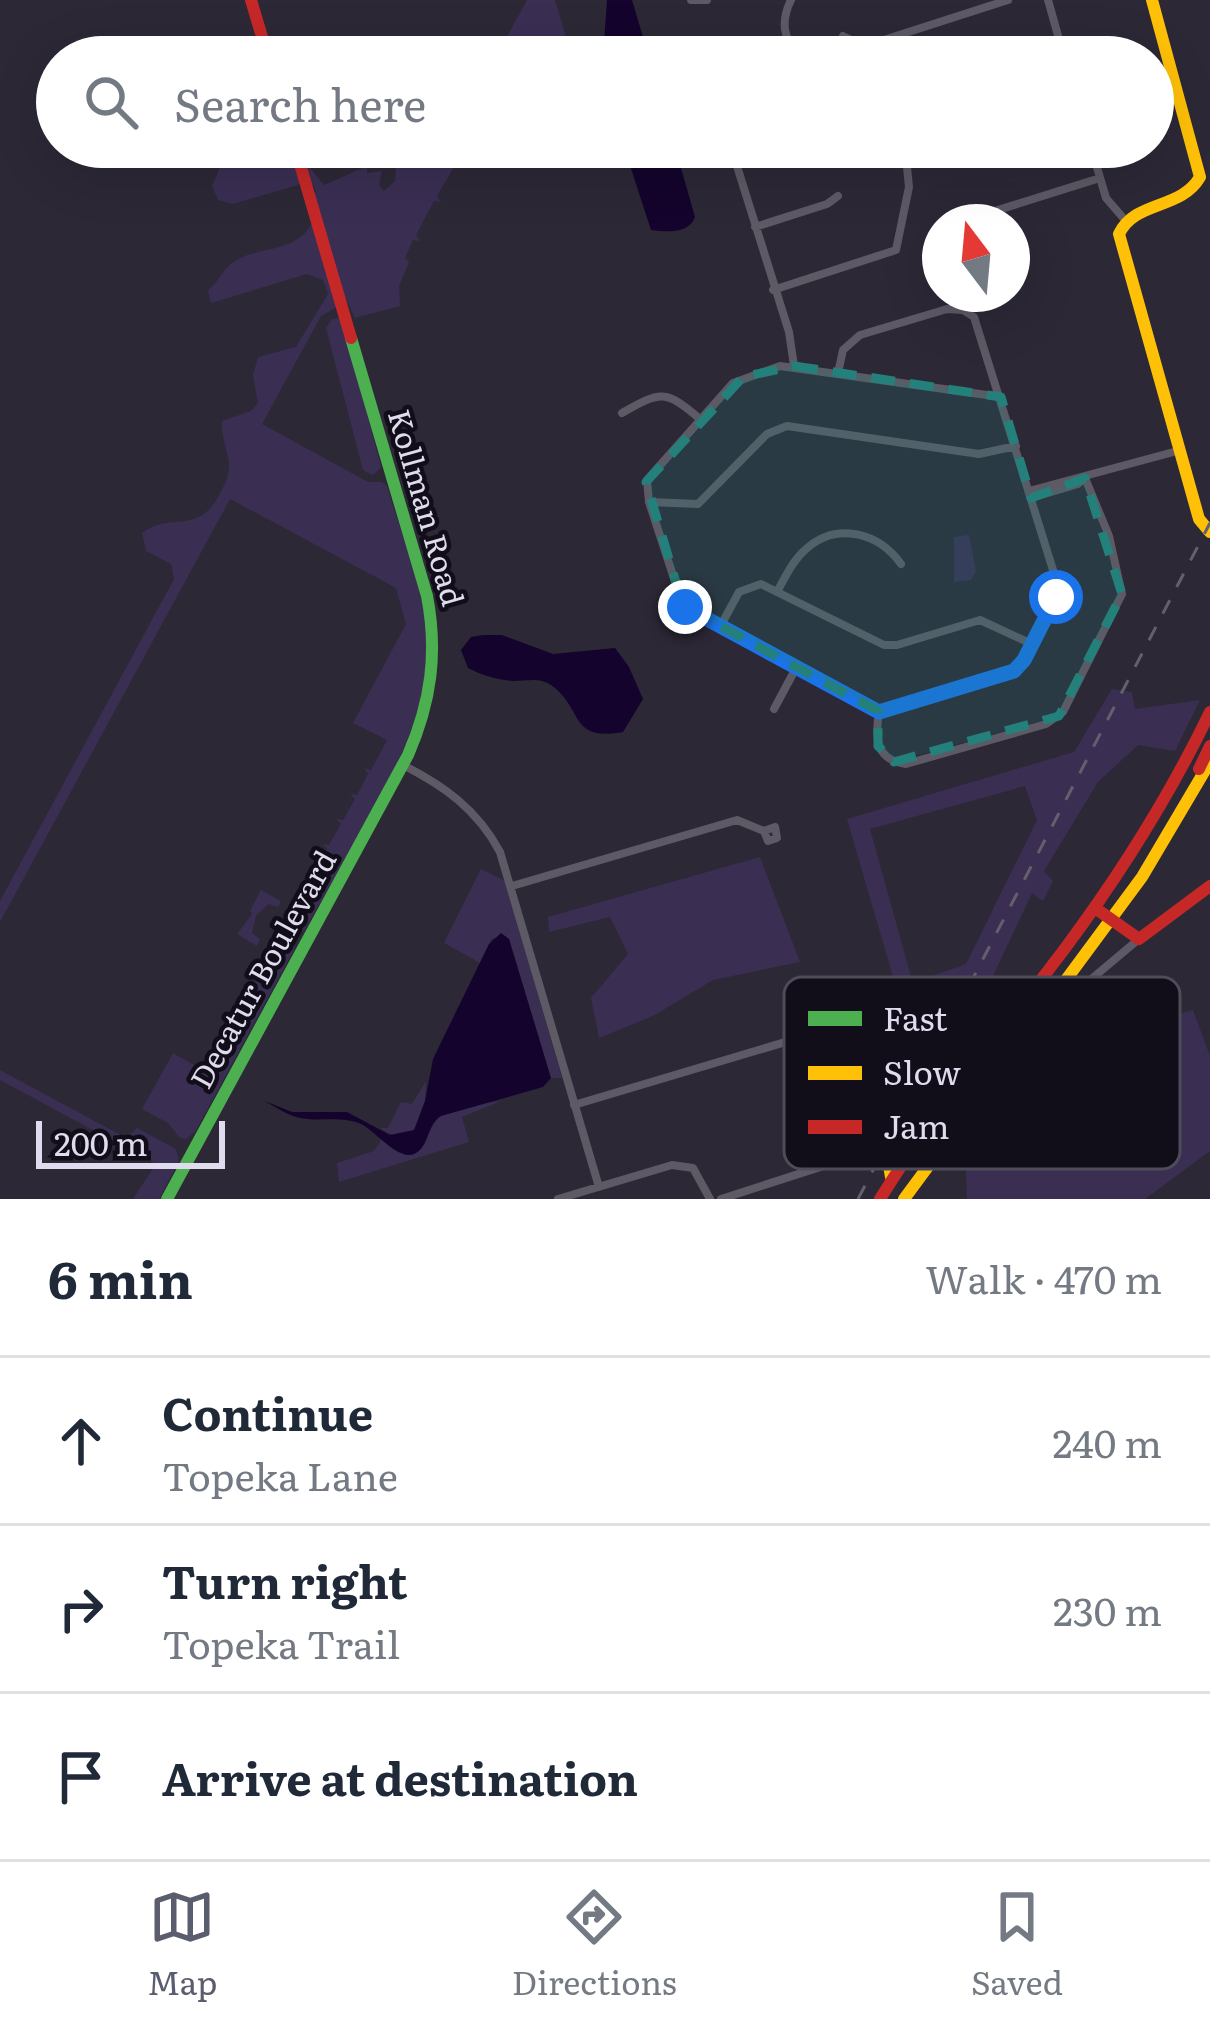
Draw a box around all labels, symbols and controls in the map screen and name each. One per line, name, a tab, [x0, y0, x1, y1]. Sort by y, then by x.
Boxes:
search box	[36, 36, 1174, 168]
icon: search	[78, 69, 144, 135]
text: Search here	[174, 69, 426, 136]
north arrow	[922, 204, 1030, 312]
street label: Kollman Road	[379, 404, 477, 611]
route start	[1029, 570, 1083, 624]
route end	[658, 580, 712, 634]
street label: Decatur Boulevard	[178, 841, 345, 1096]
legend	[784, 977, 1180, 1169]
text: Fast	[883, 992, 948, 1041]
text: Slow	[883, 1046, 961, 1095]
text: Jam	[883, 1100, 950, 1149]
scale bar	[36, 1115, 225, 1168]
text: 200 m	[54, 1117, 148, 1166]
text: 6 min	[48, 1239, 193, 1315]
text: Walk · 470 m	[926, 1248, 1162, 1306]
text: Continue	[162, 1378, 373, 1445]
icon: ahead	[48, 1408, 114, 1474]
text: 240 m	[1053, 1412, 1162, 1470]
text: Topeka Lane	[162, 1445, 398, 1503]
text: Turn right	[162, 1546, 408, 1613]
icon: right	[48, 1576, 114, 1642]
text: 230 m	[1053, 1580, 1162, 1638]
text: Topeka Trail	[162, 1613, 400, 1671]
text: Arrive at destination	[162, 1743, 638, 1810]
icon: arrive	[48, 1744, 114, 1810]
tab: Map	[147, 1884, 217, 2005]
tab: Directions	[512, 1884, 677, 2005]
tab: Saved	[971, 1884, 1063, 2005]

